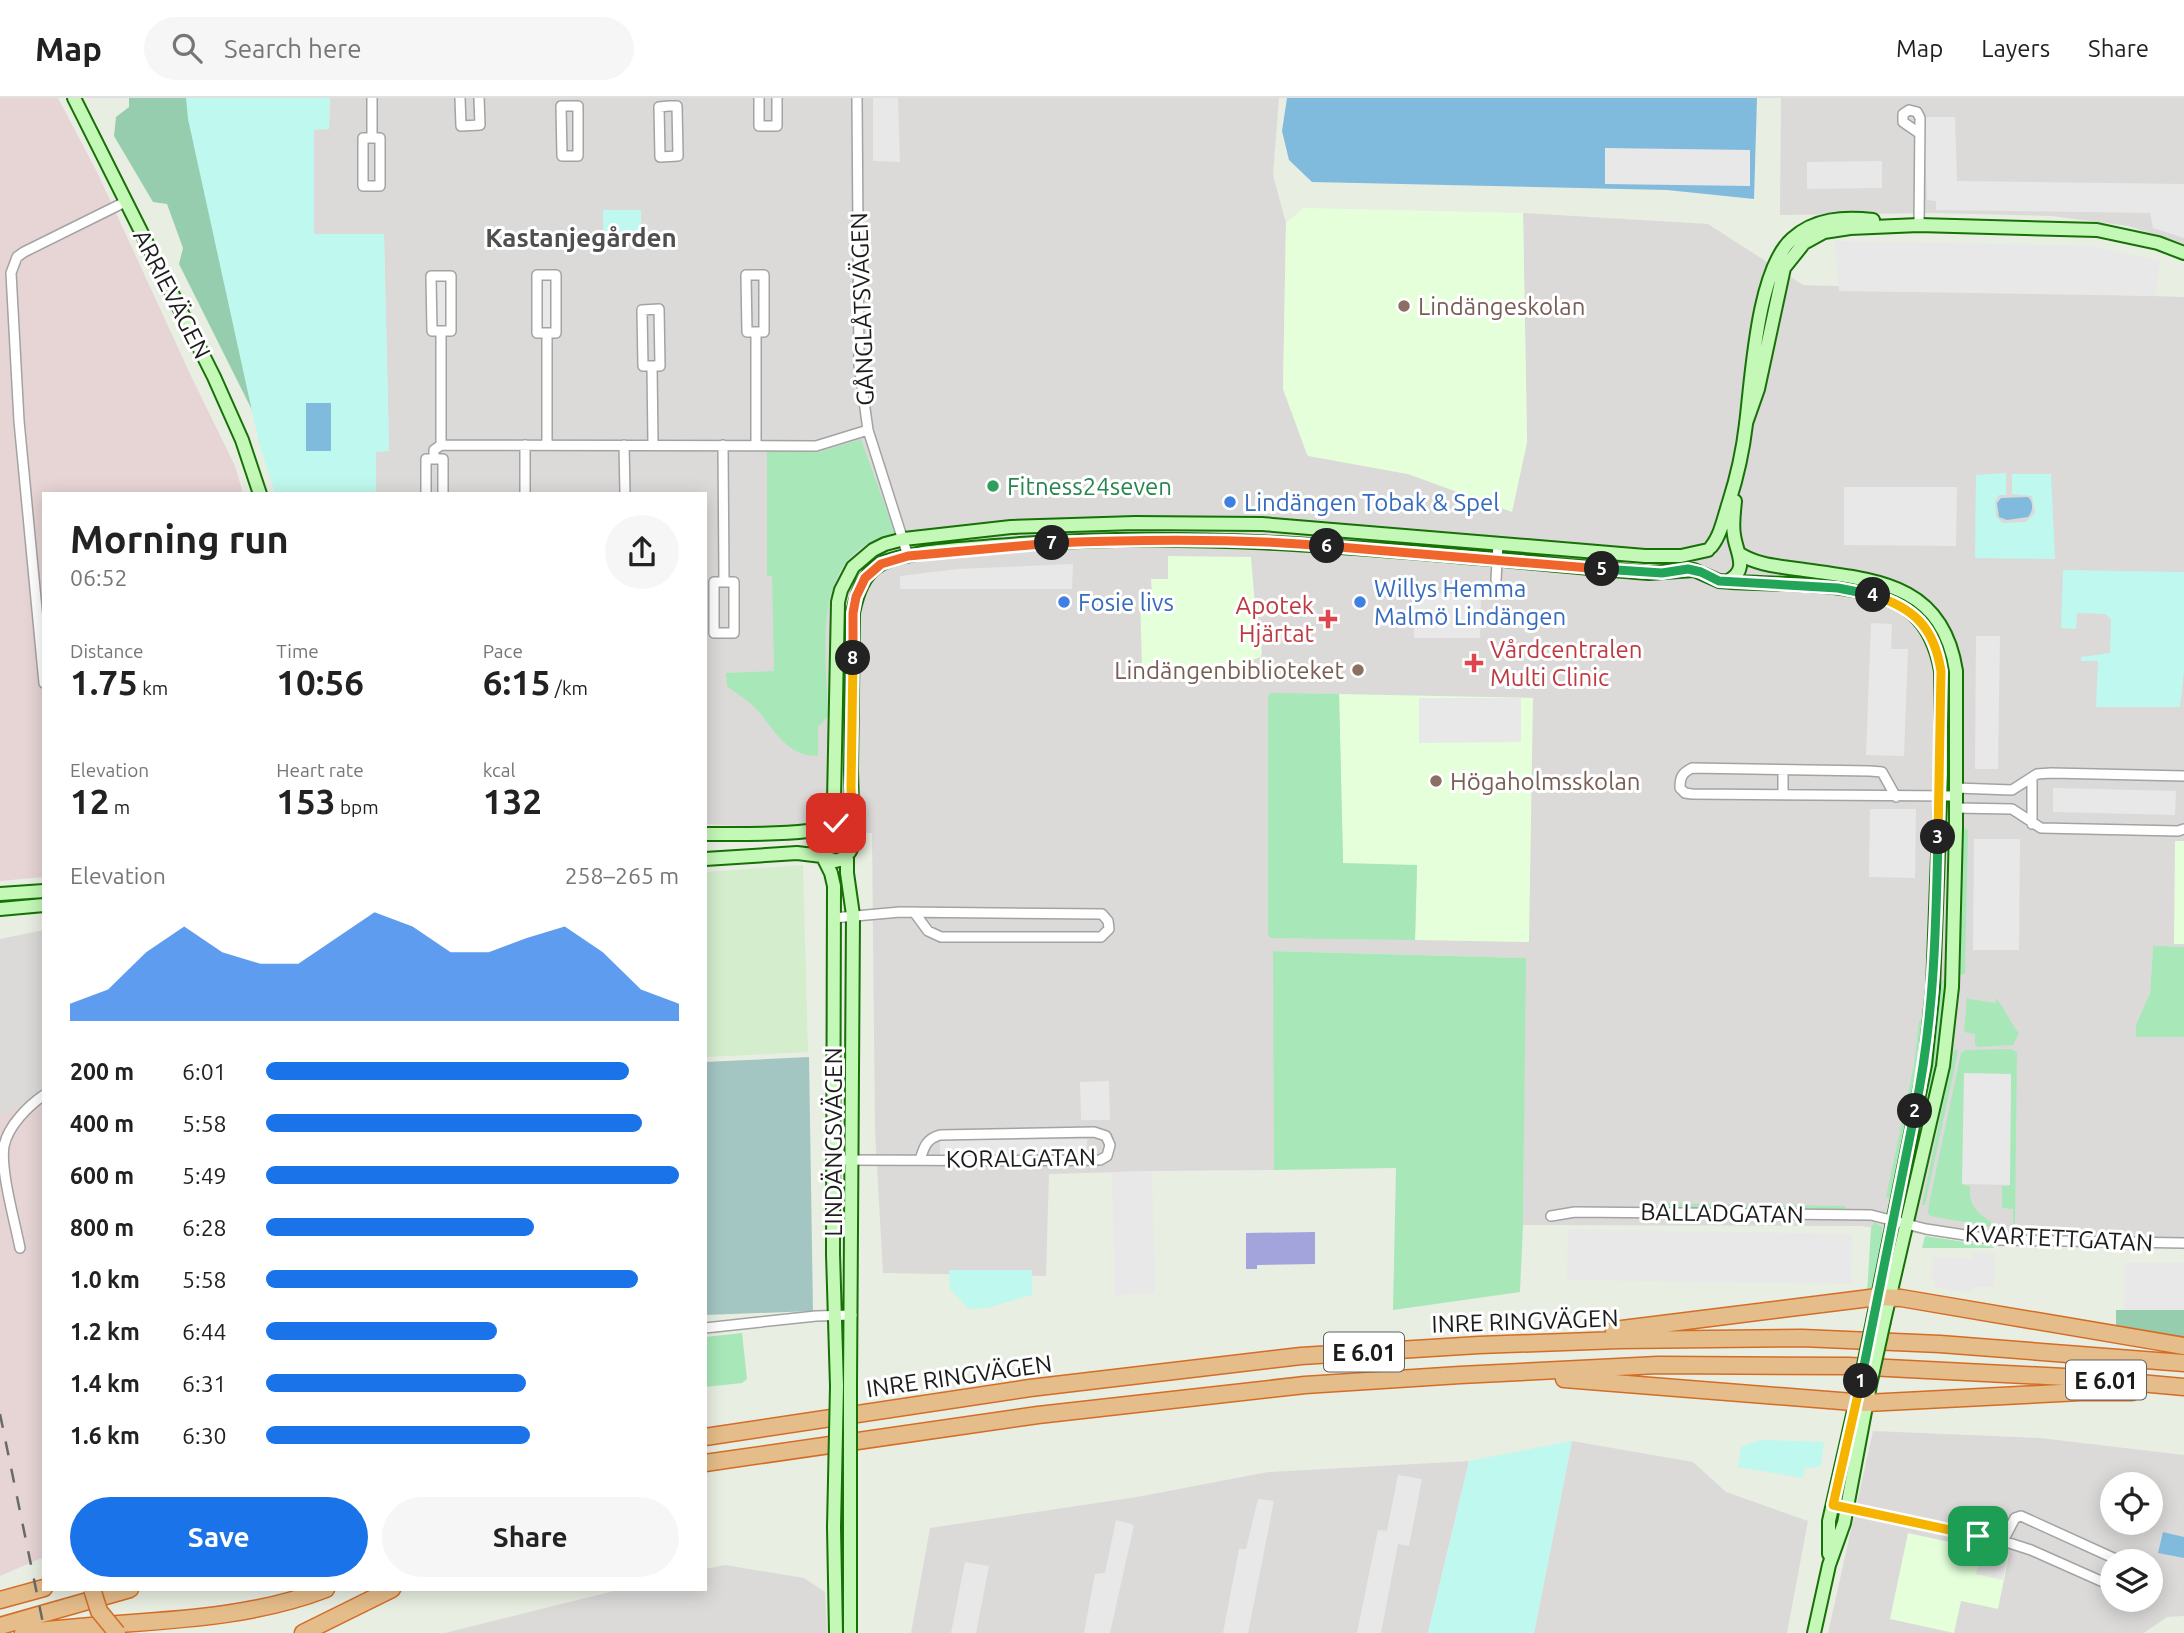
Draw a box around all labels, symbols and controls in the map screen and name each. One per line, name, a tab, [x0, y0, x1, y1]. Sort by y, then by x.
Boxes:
search box	[144, 17, 634, 80]
icon: search	[168, 29, 206, 67]
text: Map	[35, 30, 102, 67]
text: Search here	[224, 34, 362, 63]
text: Map	[1896, 35, 1943, 62]
text: Layers	[1981, 35, 2050, 62]
text: Share	[2088, 35, 2149, 62]
street label: GÅNGLÅTSVÄGEN	[845, 212, 879, 406]
district label: Kastanjegården	[485, 223, 677, 252]
street label: ARRIEVÄGEN	[128, 225, 216, 363]
place label: Lindängeskolan	[1418, 293, 1585, 320]
marker: Lindängeskolan	[1396, 298, 1412, 314]
place label: Fitness24seven	[1007, 473, 1172, 500]
marker: Fitness24seven	[985, 478, 1001, 494]
place label: Lindängen Tobak & Spel	[1244, 489, 1500, 516]
marker: Lindängen Tobak & Spel	[1222, 494, 1238, 510]
button: share	[605, 515, 679, 589]
text: Morning run	[70, 518, 289, 560]
pin: 7	[1034, 526, 1070, 560]
pin: 6	[1310, 528, 1344, 564]
text: 7	[1046, 531, 1057, 553]
text: 6	[1321, 534, 1332, 556]
pin: 5	[1584, 552, 1620, 587]
text: 5	[1596, 557, 1607, 579]
text: 06:52	[70, 565, 128, 590]
place label: Willys Hemma Malmö Lindängen	[1374, 575, 1566, 630]
pin: 4	[1856, 578, 1890, 612]
text: 4	[1867, 583, 1878, 605]
place label: Fosie livs	[1078, 589, 1174, 616]
place label: Apotek Hjärtat	[1236, 592, 1315, 647]
marker: Fosie livs	[1056, 594, 1072, 610]
marker: Willys Hemma Malmö Lindängen	[1352, 594, 1368, 610]
marker: Apotek Hjärtat	[1320, 611, 1336, 627]
place label: Vårdcentralen Multi Clinic	[1490, 636, 1642, 691]
text: Distance	[70, 640, 144, 662]
text: Time	[276, 640, 319, 662]
text: Pace	[483, 640, 523, 662]
pin: 8	[836, 640, 870, 676]
text: 8	[847, 646, 858, 668]
marker: Vårdcentralen Multi Clinic	[1464, 653, 1484, 673]
place label: Lindängenbiblioteket	[1114, 657, 1345, 684]
text: 1.75	[70, 662, 138, 702]
text: 10:56	[276, 662, 364, 702]
text: 6:15	[483, 662, 551, 702]
marker: Lindängenbiblioteket	[1350, 662, 1366, 678]
text: km	[138, 677, 168, 699]
text: /km	[551, 677, 588, 699]
text: Elevation	[70, 759, 149, 781]
text: Heart rate	[276, 759, 364, 781]
text: kcal	[483, 759, 515, 781]
place label: Högaholmsskolan	[1450, 768, 1641, 795]
marker: Högaholmsskolan	[1428, 773, 1444, 789]
text: 12	[70, 781, 109, 821]
text: 153	[276, 781, 336, 821]
text: 132	[483, 781, 542, 821]
pin	[806, 793, 866, 853]
text: m	[109, 796, 130, 818]
text: bpm	[336, 796, 379, 818]
icon: check	[817, 804, 855, 842]
pin: 3	[1920, 820, 1955, 854]
text: 3	[1932, 825, 1943, 847]
text: Elevation	[70, 863, 166, 888]
text: 258–265 m	[565, 863, 679, 888]
street label: LINDÄNGSVÄGEN	[820, 1047, 847, 1237]
text: 200 m	[70, 1059, 134, 1084]
text: 6:01	[182, 1059, 227, 1084]
pin: 2	[1898, 1094, 1932, 1128]
text: 2	[1909, 1099, 1920, 1121]
text: 400 m	[70, 1111, 134, 1136]
text: 5:58	[182, 1111, 227, 1136]
street label: KORALGATAN	[946, 1143, 1096, 1173]
text: 600 m	[70, 1163, 134, 1188]
text: 5:49	[182, 1163, 227, 1188]
street label: BALLADGATAN	[1640, 1198, 1804, 1228]
text: 800 m	[70, 1215, 134, 1240]
text: 6:28	[182, 1215, 227, 1240]
street label: KVARTETTGATAN	[1964, 1220, 2154, 1256]
text: 1.0 km	[70, 1267, 140, 1292]
text: 5:58	[182, 1267, 227, 1292]
street label: INRE RINGVÄGEN	[1431, 1304, 1619, 1338]
text: 1.2 km	[70, 1319, 140, 1344]
text: 6:44	[182, 1319, 227, 1344]
road number: E 6.01	[1324, 1332, 1404, 1372]
street label: INRE RINGVÄGEN	[864, 1350, 1054, 1402]
road number: E 6.01	[2066, 1360, 2146, 1400]
pin: 1	[1843, 1364, 1878, 1398]
text: 1	[1855, 1369, 1866, 1391]
text: 1.4 km	[70, 1371, 140, 1396]
text: 6:31	[182, 1371, 227, 1396]
text: 1.6 km	[70, 1423, 140, 1448]
text: 6:30	[182, 1423, 227, 1448]
map controls	[2100, 1472, 2163, 1612]
button: locate	[2100, 1472, 2163, 1535]
button: Save	[70, 1497, 368, 1577]
button: Share	[382, 1497, 679, 1577]
pin	[1948, 1506, 2008, 1566]
icon: arrive	[1959, 1517, 1997, 1555]
button: layers	[2100, 1549, 2163, 1612]

